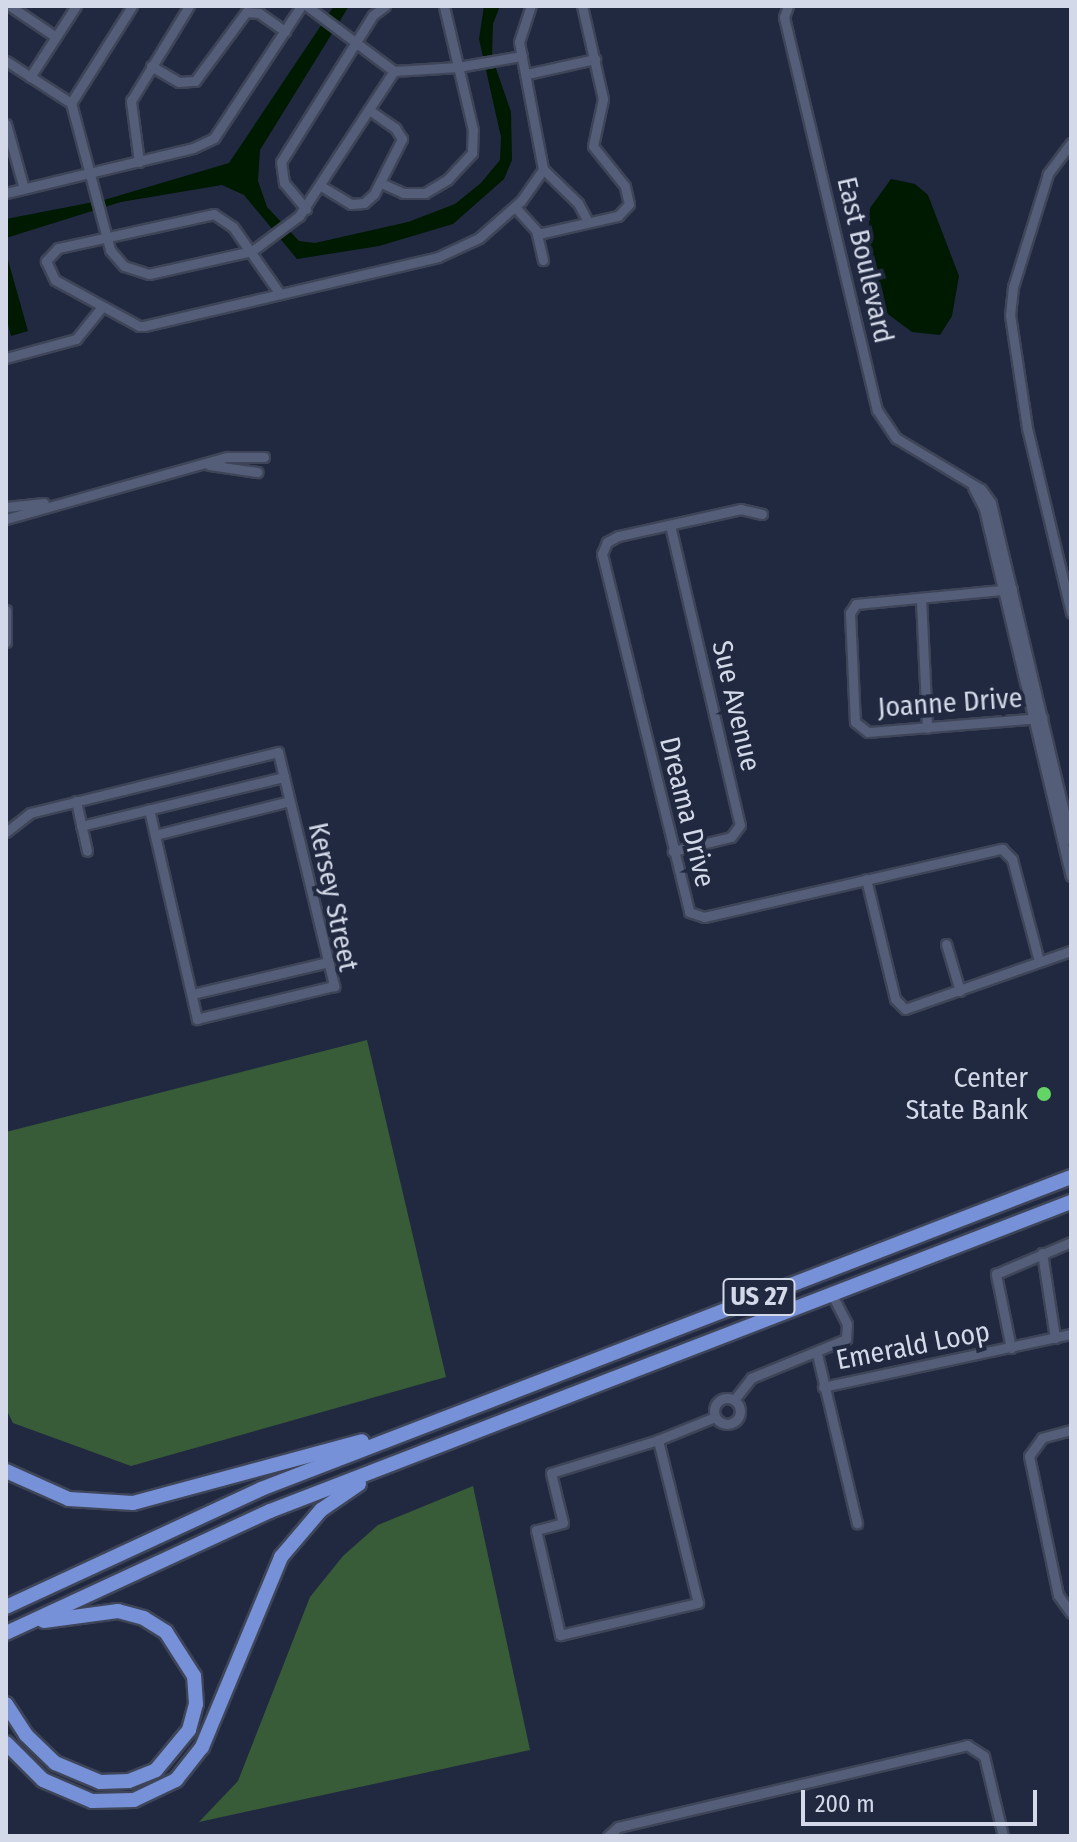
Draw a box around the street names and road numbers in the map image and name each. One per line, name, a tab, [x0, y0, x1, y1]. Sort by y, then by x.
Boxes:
street label: East Boulevard	[830, 174, 900, 346]
street label: Sue Avenue	[705, 637, 767, 775]
street label: Joanne Drive	[876, 681, 1024, 725]
street label: Dreama Drive	[652, 733, 722, 891]
street label: Kersey Street	[301, 820, 365, 974]
road number: US 27	[721, 1275, 797, 1319]
street label: Emerald Loop	[833, 1315, 993, 1377]

